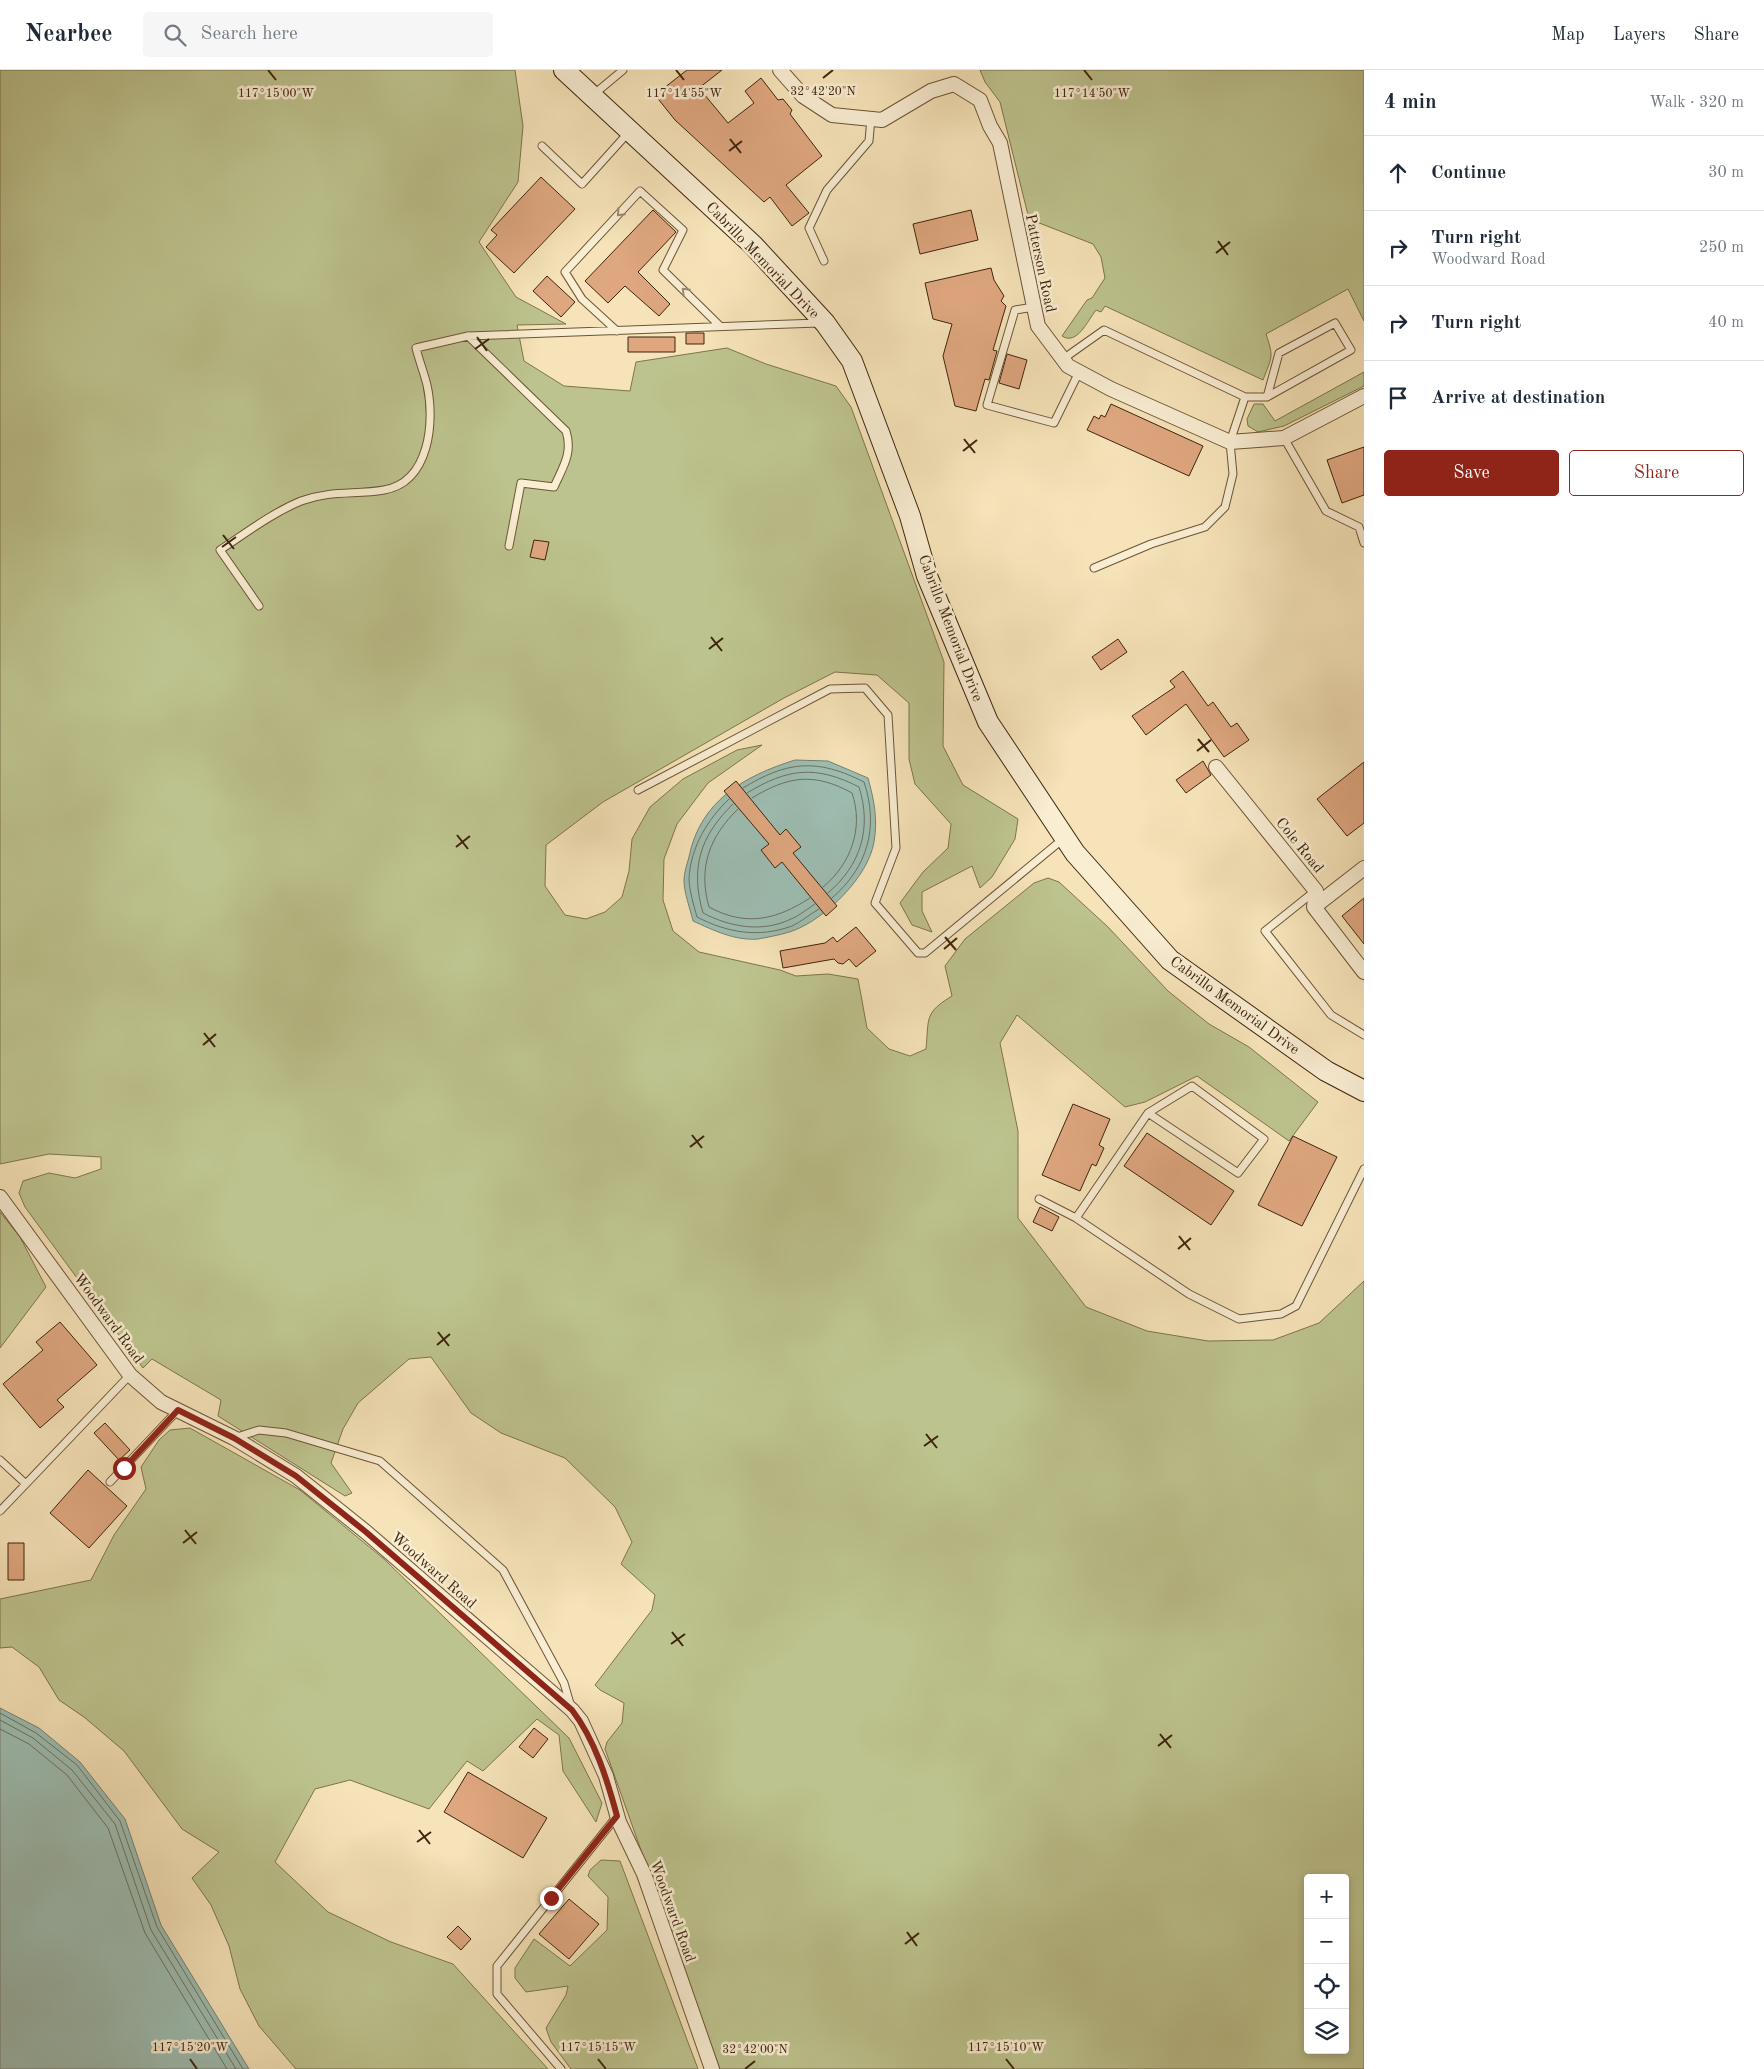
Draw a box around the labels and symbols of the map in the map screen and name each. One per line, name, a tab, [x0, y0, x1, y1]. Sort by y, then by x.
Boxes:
text: 32°42'20"N	[790, 86, 856, 98]
text: 117°15'00"W	[238, 87, 314, 100]
text: 117°14'55"W	[646, 87, 722, 100]
text: 117°14'50"W	[1054, 87, 1130, 100]
street label: Cabrillo Memorial Drive	[702, 200, 821, 322]
one-way arrow	[617, 207, 626, 216]
street label: Patterson Road	[1022, 213, 1057, 314]
one-way arrow	[682, 288, 691, 297]
street label: Cabrillo Memorial Drive	[915, 553, 985, 704]
street label: Cole Road	[1272, 816, 1326, 876]
street label: Cabrillo Memorial Drive	[1167, 954, 1302, 1058]
street label: Woodward Road	[70, 1271, 146, 1367]
route start	[113, 1457, 136, 1480]
street label: Woodward Road	[388, 1530, 479, 1612]
street label: Woodward Road	[646, 1858, 697, 1965]
route end	[540, 1887, 563, 1910]
text: 117°15'20"W	[152, 2041, 228, 2054]
text: 117°15'15"W	[560, 2041, 636, 2054]
text: 117°15'10"W	[968, 2041, 1044, 2054]
text: 32°42'00"N	[722, 2044, 788, 2056]

